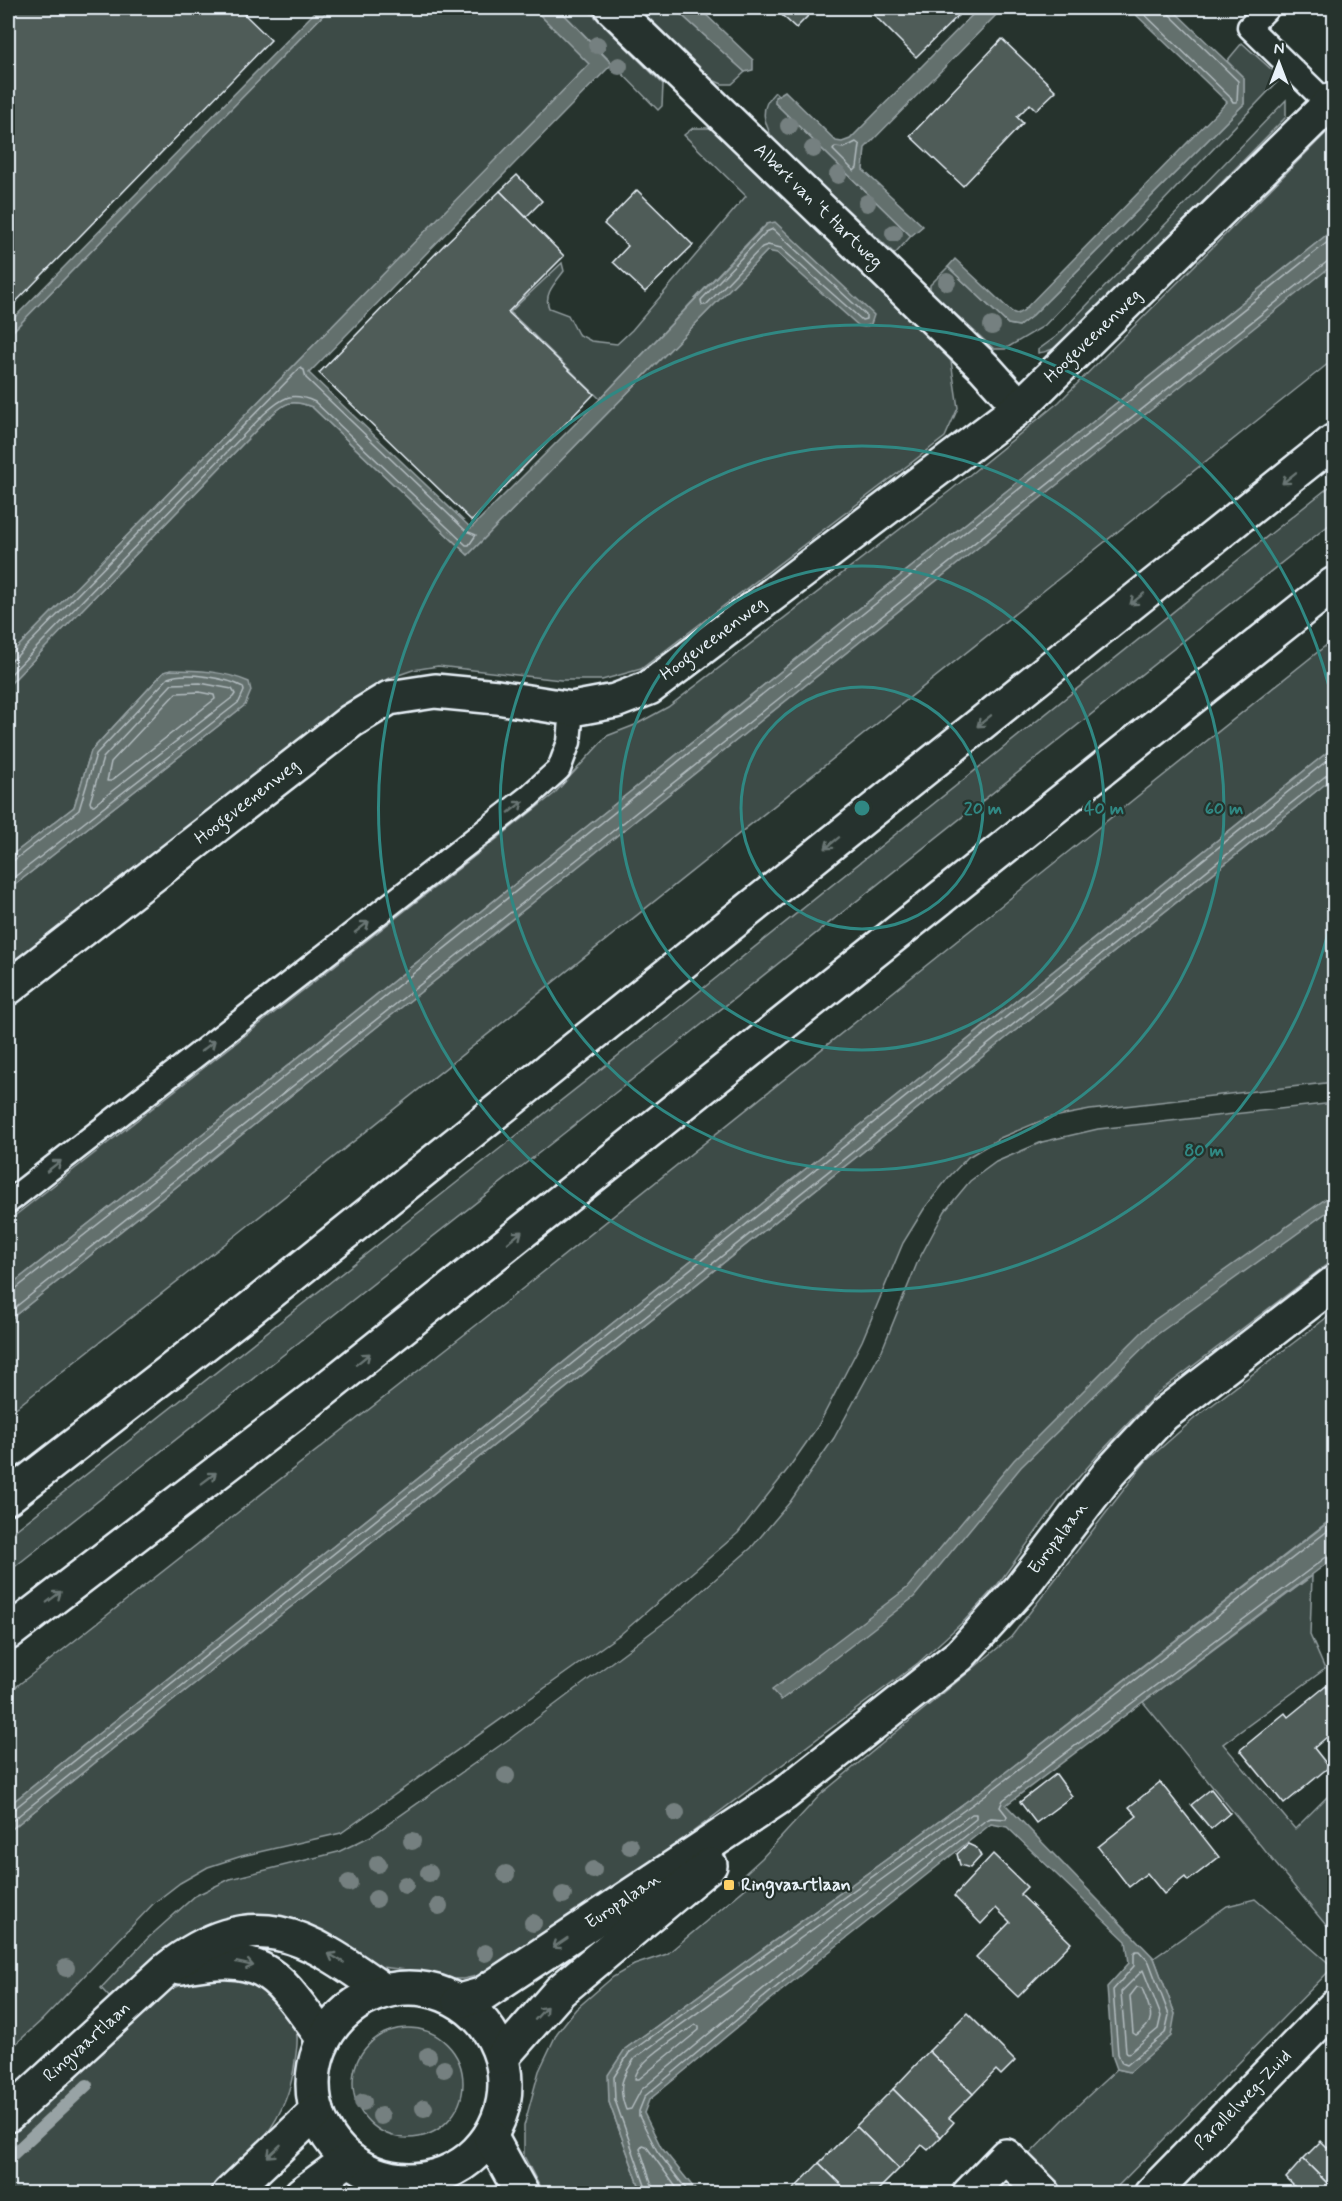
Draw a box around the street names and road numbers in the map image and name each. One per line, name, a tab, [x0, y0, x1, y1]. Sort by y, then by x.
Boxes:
street label: Albert van 't Hartweg	[748, 138, 888, 275]
street label: Hoogeveenenweg	[1039, 284, 1148, 390]
street label: Hoogeveenenweg	[655, 591, 772, 688]
street label: Hoogeveenenweg	[190, 754, 305, 852]
street label: Europalaan	[1023, 1497, 1093, 1579]
street label: Europalaan	[581, 1867, 665, 1935]
street label: Ringvaartlaan	[38, 1996, 137, 2088]
street label: Parallelweg-Zuid	[1189, 2045, 1297, 2155]

